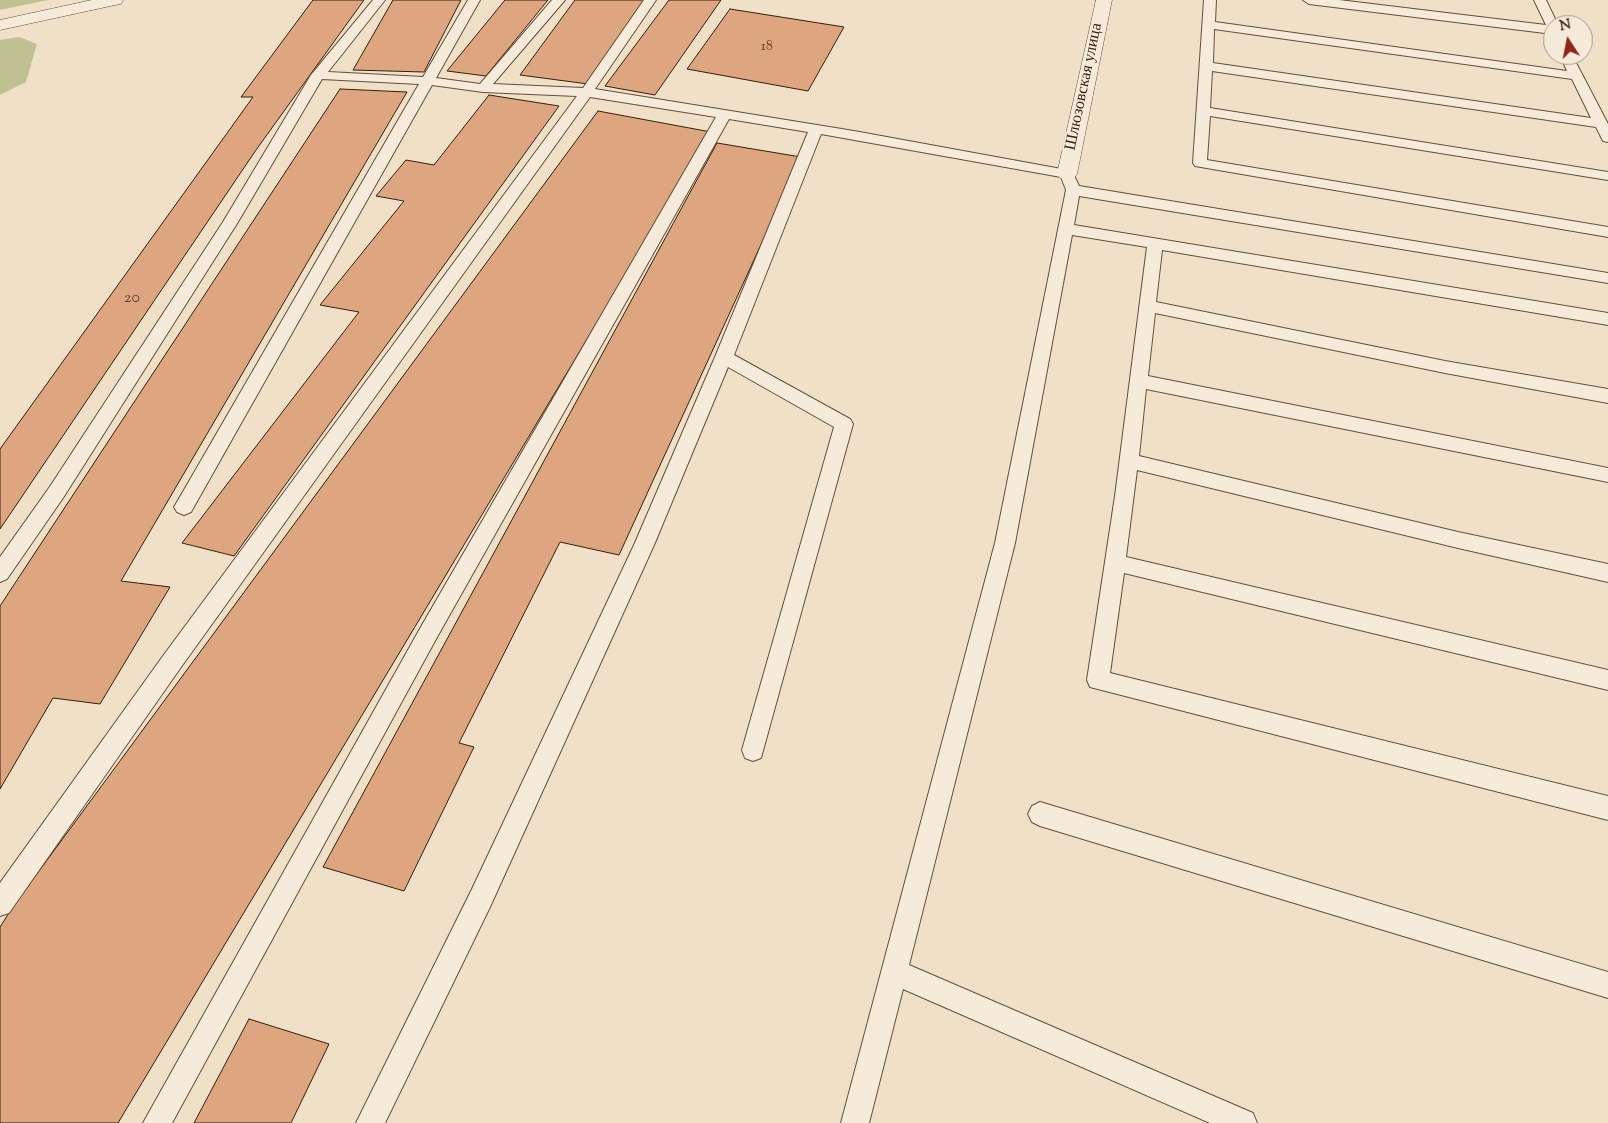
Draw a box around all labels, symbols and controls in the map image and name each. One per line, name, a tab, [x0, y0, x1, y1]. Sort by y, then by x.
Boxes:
north arrow	[1543, 15, 1593, 65]
text: N	[1558, 15, 1573, 37]
street label: Шлюзовская улица	[1062, 22, 1108, 152]
house number: 18	[761, 40, 773, 56]
house number: 20	[124, 289, 140, 309]

